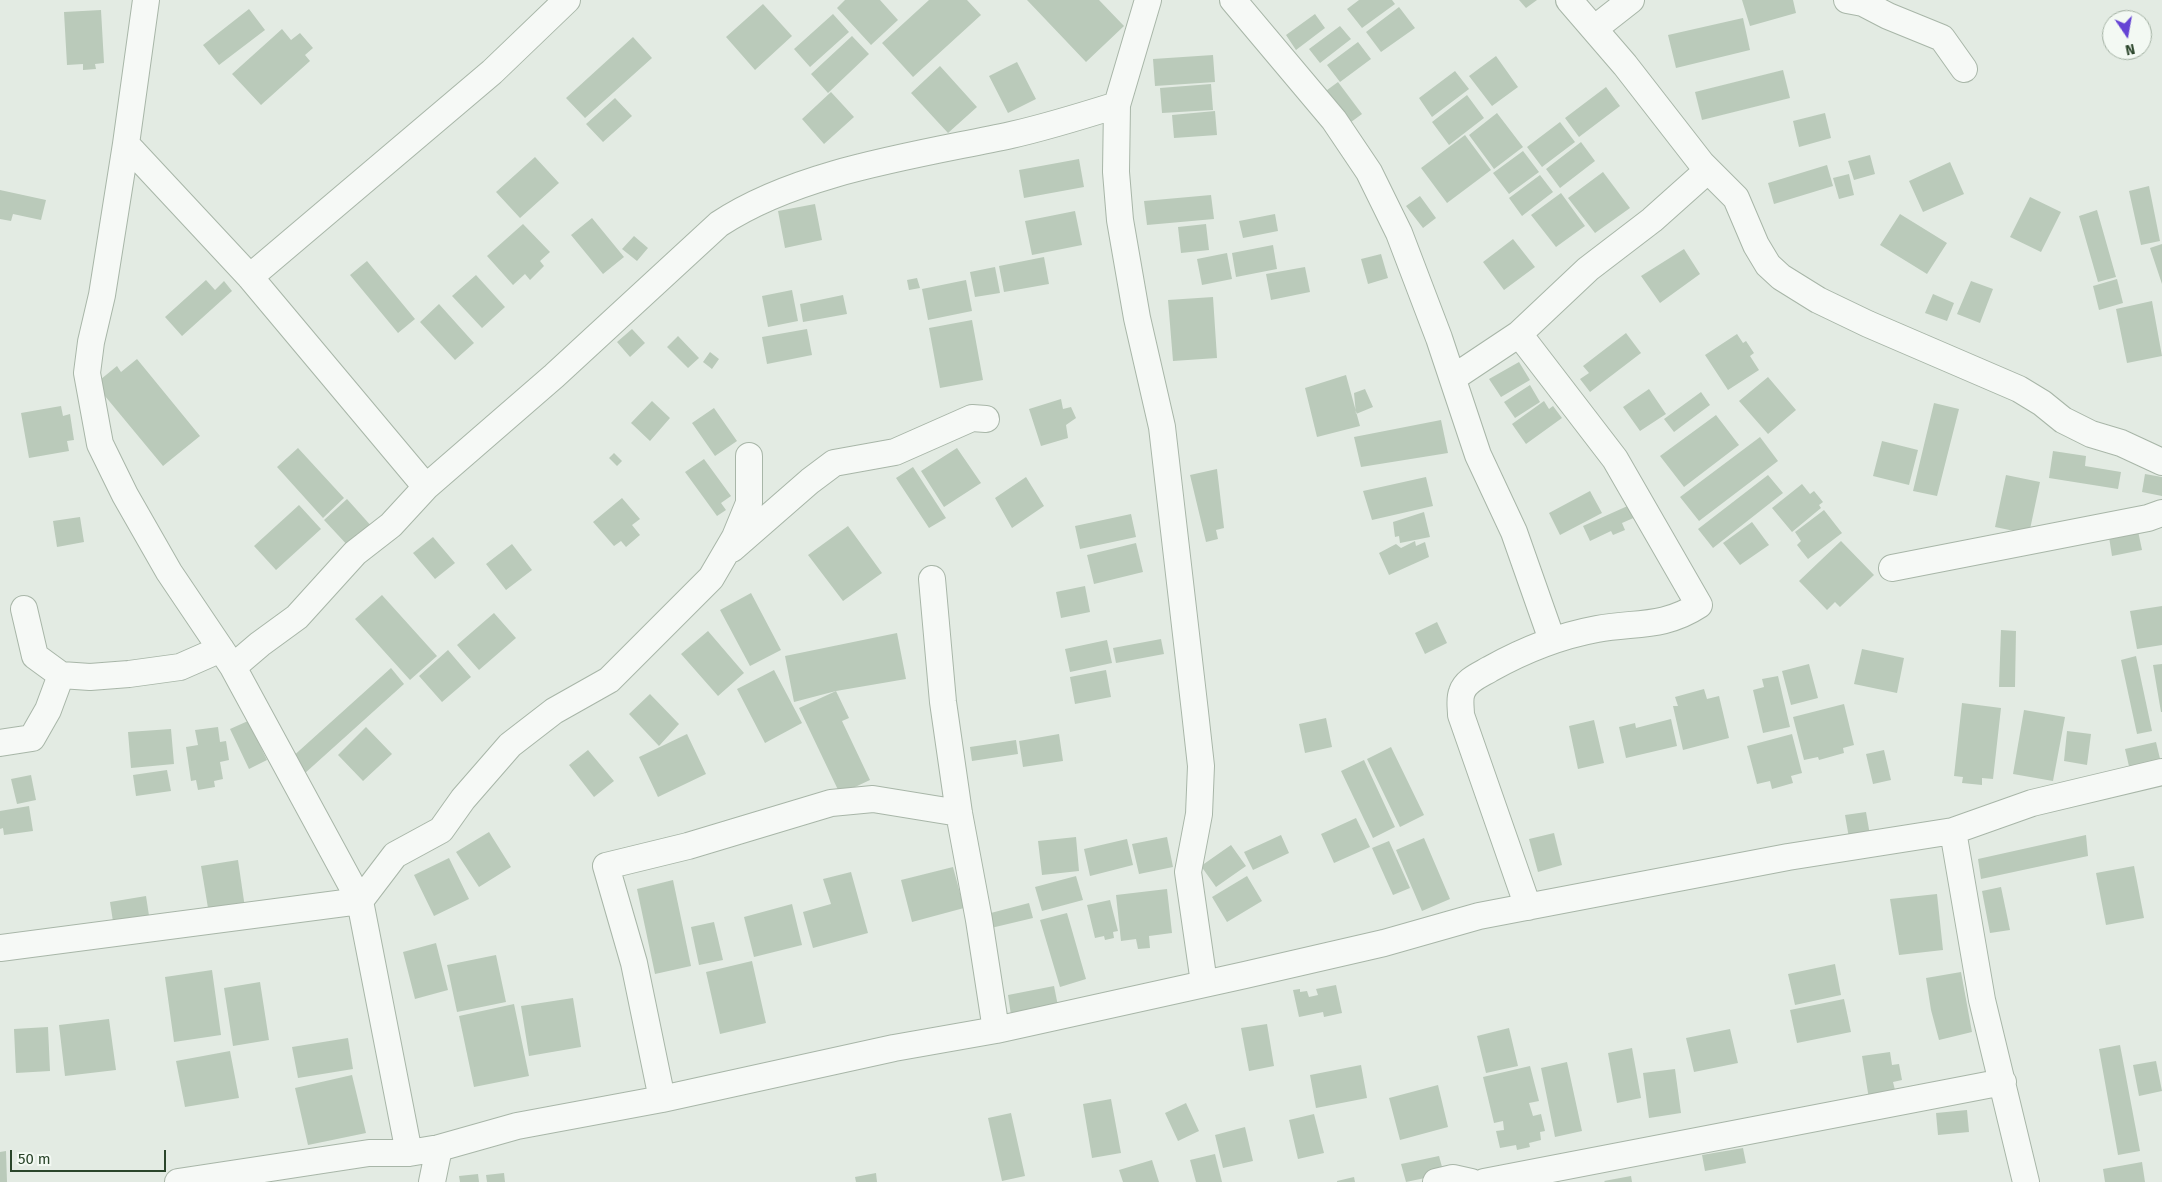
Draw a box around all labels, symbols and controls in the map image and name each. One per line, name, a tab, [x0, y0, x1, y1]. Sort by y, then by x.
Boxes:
north arrow	[2102, 10, 2152, 60]
text: N	[2124, 40, 2136, 58]
scale bar	[12, 1140, 169, 1172]
text: 50 m	[18, 1150, 51, 1168]

